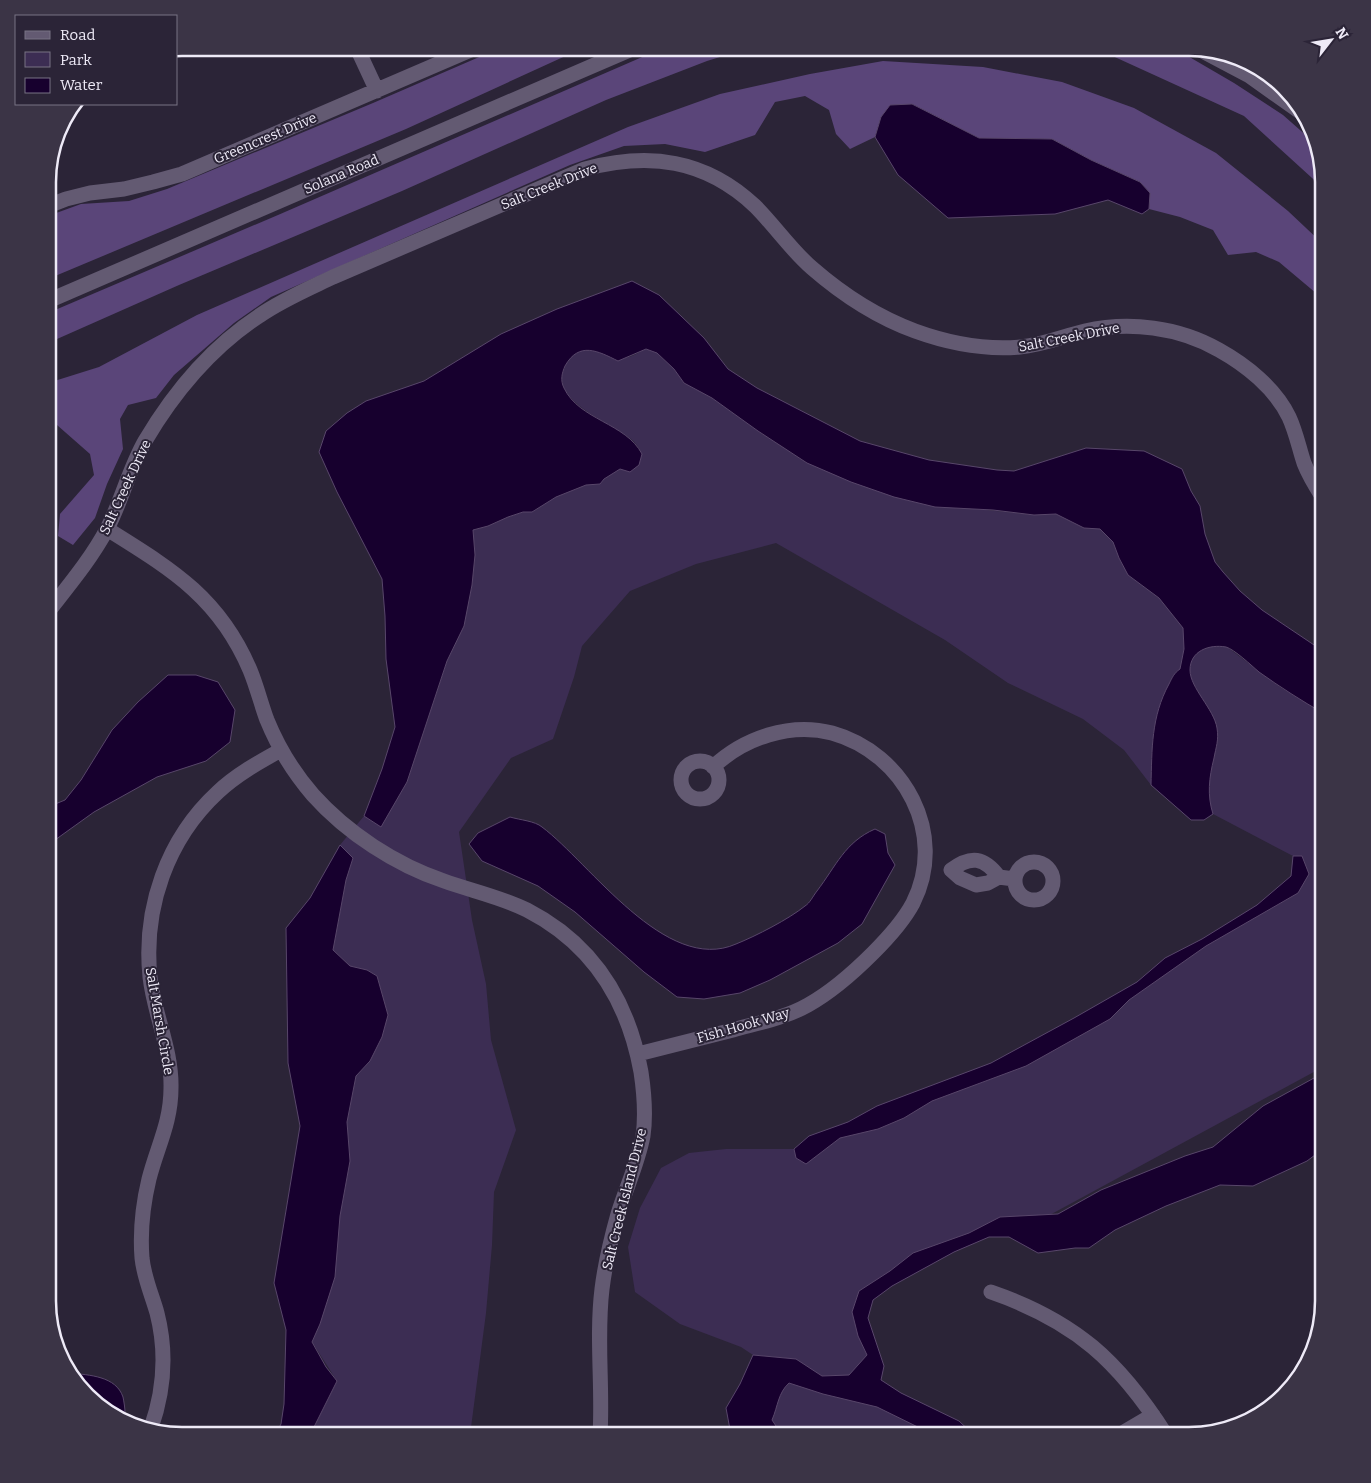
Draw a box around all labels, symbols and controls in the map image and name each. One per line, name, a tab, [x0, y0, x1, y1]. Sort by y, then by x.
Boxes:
legend	[15, 15, 178, 105]
north arrow	[1306, 15, 1356, 65]
text: N	[1332, 25, 1352, 43]
text: Road	[60, 26, 95, 44]
text: Park	[60, 51, 92, 69]
text: Water	[60, 76, 103, 94]
street label: Greencrest Drive	[211, 109, 319, 168]
street label: Solana Road	[301, 151, 381, 198]
street label: Salt Creek Drive	[498, 159, 600, 214]
street label: Salt Creek Drive	[1017, 319, 1121, 356]
street label: Salt Creek Drive	[96, 437, 155, 537]
street label: Salt Marsh Circle	[142, 966, 177, 1076]
street label: Fish Hook Way	[695, 1004, 792, 1047]
street label: Salt Creek Island Drive	[599, 1126, 650, 1272]

